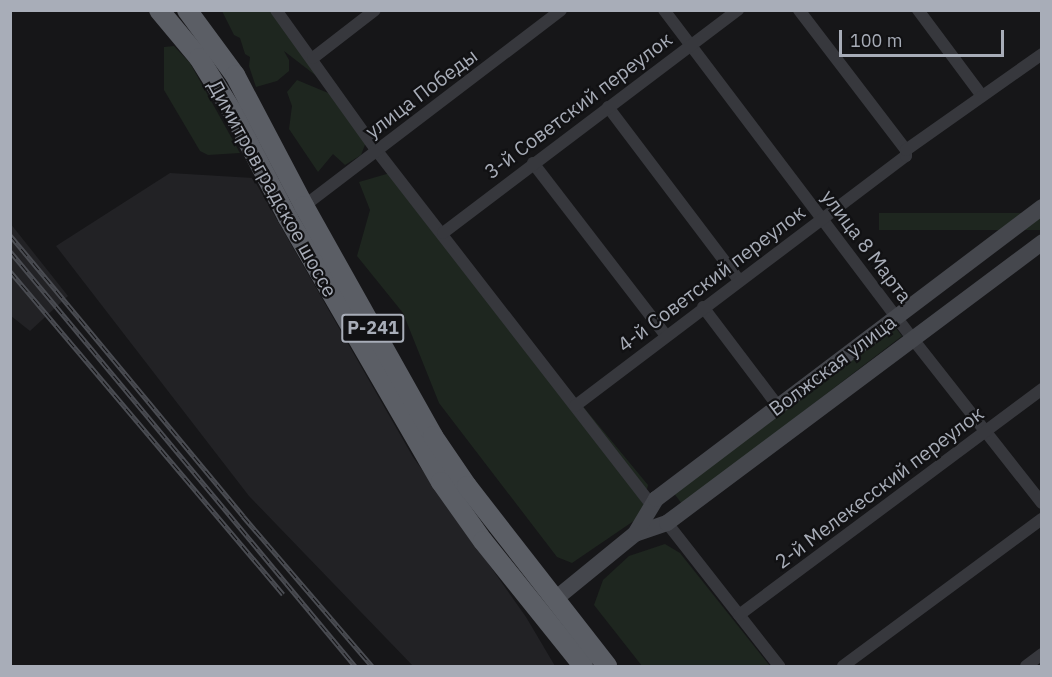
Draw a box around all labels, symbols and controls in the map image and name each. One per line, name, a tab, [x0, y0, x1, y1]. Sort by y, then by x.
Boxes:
scale bar	[842, 18, 1007, 56]
street label: 3-й Советский переулок	[480, 27, 676, 183]
text: 100 m	[850, 29, 902, 52]
street label: улица Победы	[360, 43, 482, 143]
street label: Димитровградское шоссе	[203, 75, 343, 301]
street label: улица 8 Марта	[817, 185, 917, 307]
street label: 4-й Советский переулок	[613, 200, 809, 356]
street label: Волжская улица	[764, 309, 900, 421]
road number: Р-241	[340, 313, 406, 343]
street label: 2-й Мелекесский переулок	[770, 401, 988, 573]

